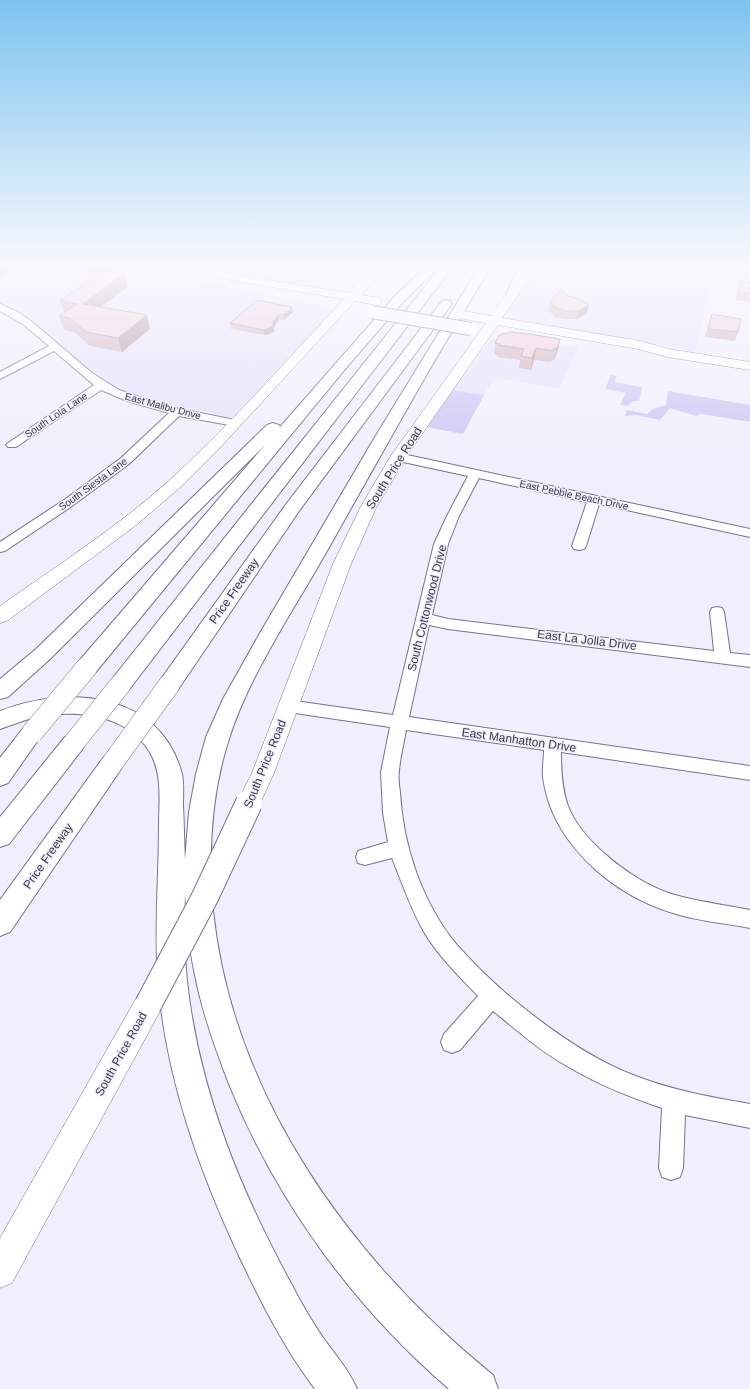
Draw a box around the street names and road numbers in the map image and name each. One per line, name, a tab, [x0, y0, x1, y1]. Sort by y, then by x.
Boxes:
street label: South Lola Lane	[23, 390, 90, 440]
street label: East Malibu Drive	[124, 391, 203, 422]
street label: South Price Road	[363, 424, 425, 512]
street label: South Siesta Lane	[57, 455, 130, 512]
street label: East Pebble Beach Drive	[518, 478, 630, 512]
street label: South Cottonwood Drive	[404, 543, 450, 673]
street label: Price Freeway	[206, 556, 262, 626]
street label: East La Jolla Drive	[536, 627, 638, 653]
street label: South Price Road	[241, 718, 289, 810]
street label: East Manhatton Drive	[461, 725, 577, 755]
street label: Price Freeway	[20, 821, 76, 891]
street label: South Price Road	[92, 1009, 150, 1099]

